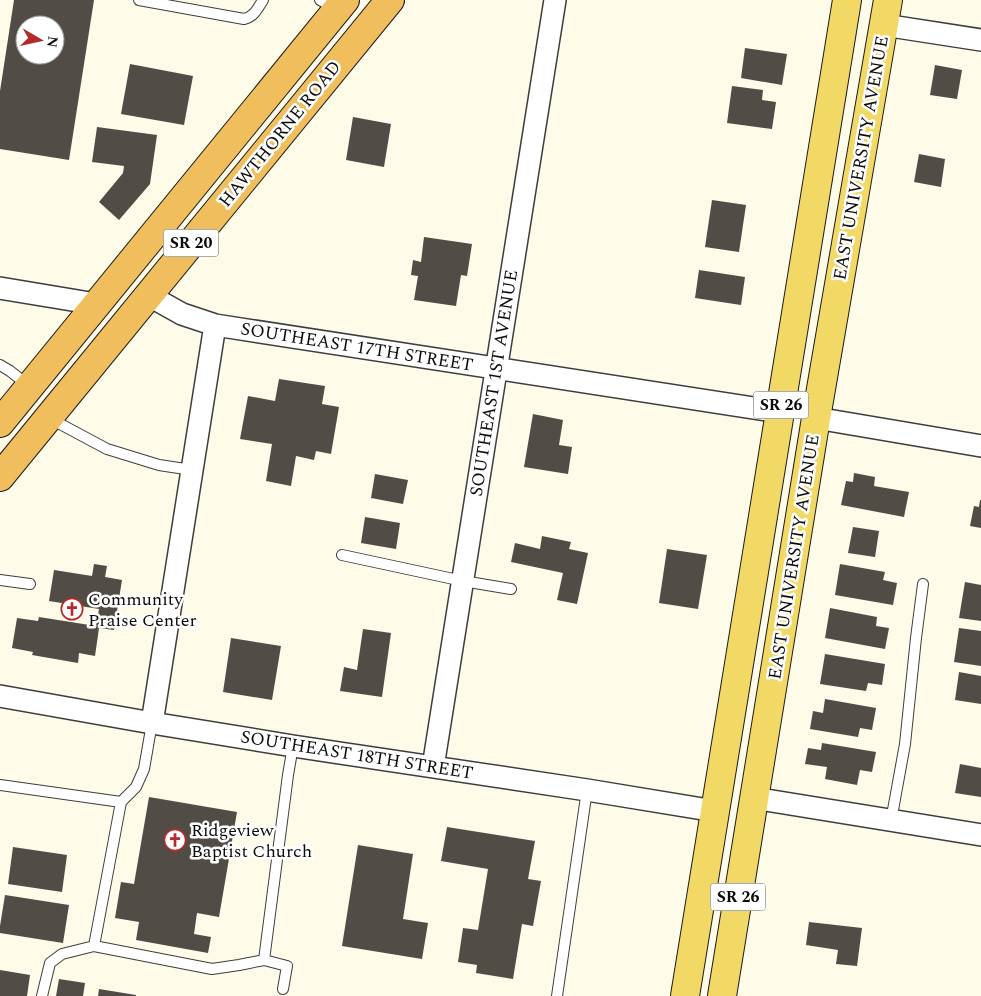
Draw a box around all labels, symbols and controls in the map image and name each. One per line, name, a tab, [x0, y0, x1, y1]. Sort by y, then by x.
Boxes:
north arrow	[15, 15, 65, 65]
street label: EAST UNIVERSITY AVENUE	[826, 34, 896, 282]
text: N	[41, 35, 64, 49]
street label: HAWTHORNE ROAD	[212, 55, 348, 213]
road number: SR 20	[164, 230, 218, 256]
street label: SOUTHEAST 1ST AVENUE	[463, 268, 525, 498]
street label: SOUTHEAST 17TH STREET	[239, 315, 475, 379]
road number: SR 26	[754, 392, 808, 418]
street label: EAST UNIVERSITY AVENUE	[761, 433, 827, 681]
place label: Community Praise Center	[88, 586, 197, 634]
church icon: Community Praise Center	[60, 597, 84, 621]
street label: SOUTHEAST 18TH STREET	[239, 723, 475, 787]
place label: Ridgeview Baptist Church	[191, 817, 312, 865]
church icon: Ridgeview Baptist Church	[163, 828, 187, 852]
road number: SR 26	[710, 884, 766, 910]

